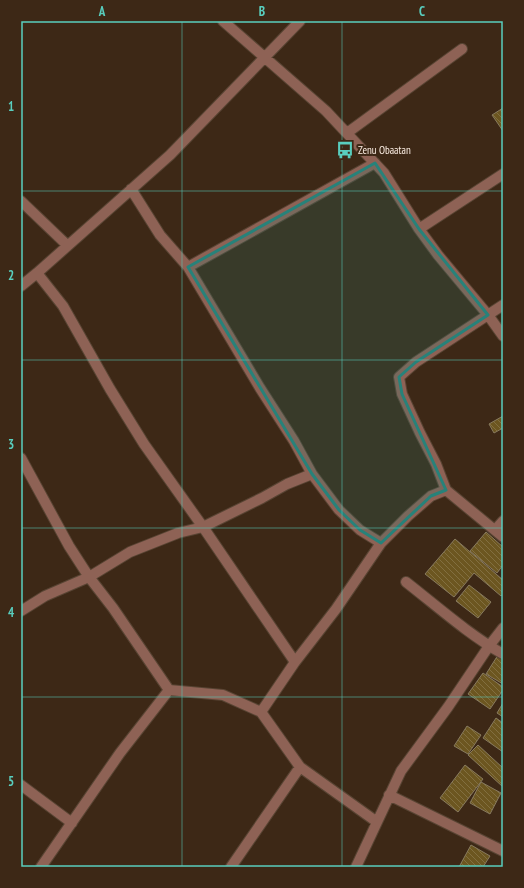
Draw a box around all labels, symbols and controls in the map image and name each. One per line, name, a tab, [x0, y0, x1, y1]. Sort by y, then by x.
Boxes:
text: A	[98, 3, 106, 20]
text: B	[259, 3, 265, 20]
text: C	[419, 3, 425, 20]
text: 1	[8, 98, 14, 115]
bus stop icon: Zenu Obaatan	[335, 140, 355, 160]
place label: Zenu Obaatan	[358, 143, 411, 157]
text: 2	[8, 267, 14, 284]
text: 3	[8, 436, 14, 453]
text: 4	[8, 604, 15, 621]
text: 5	[8, 773, 14, 790]

